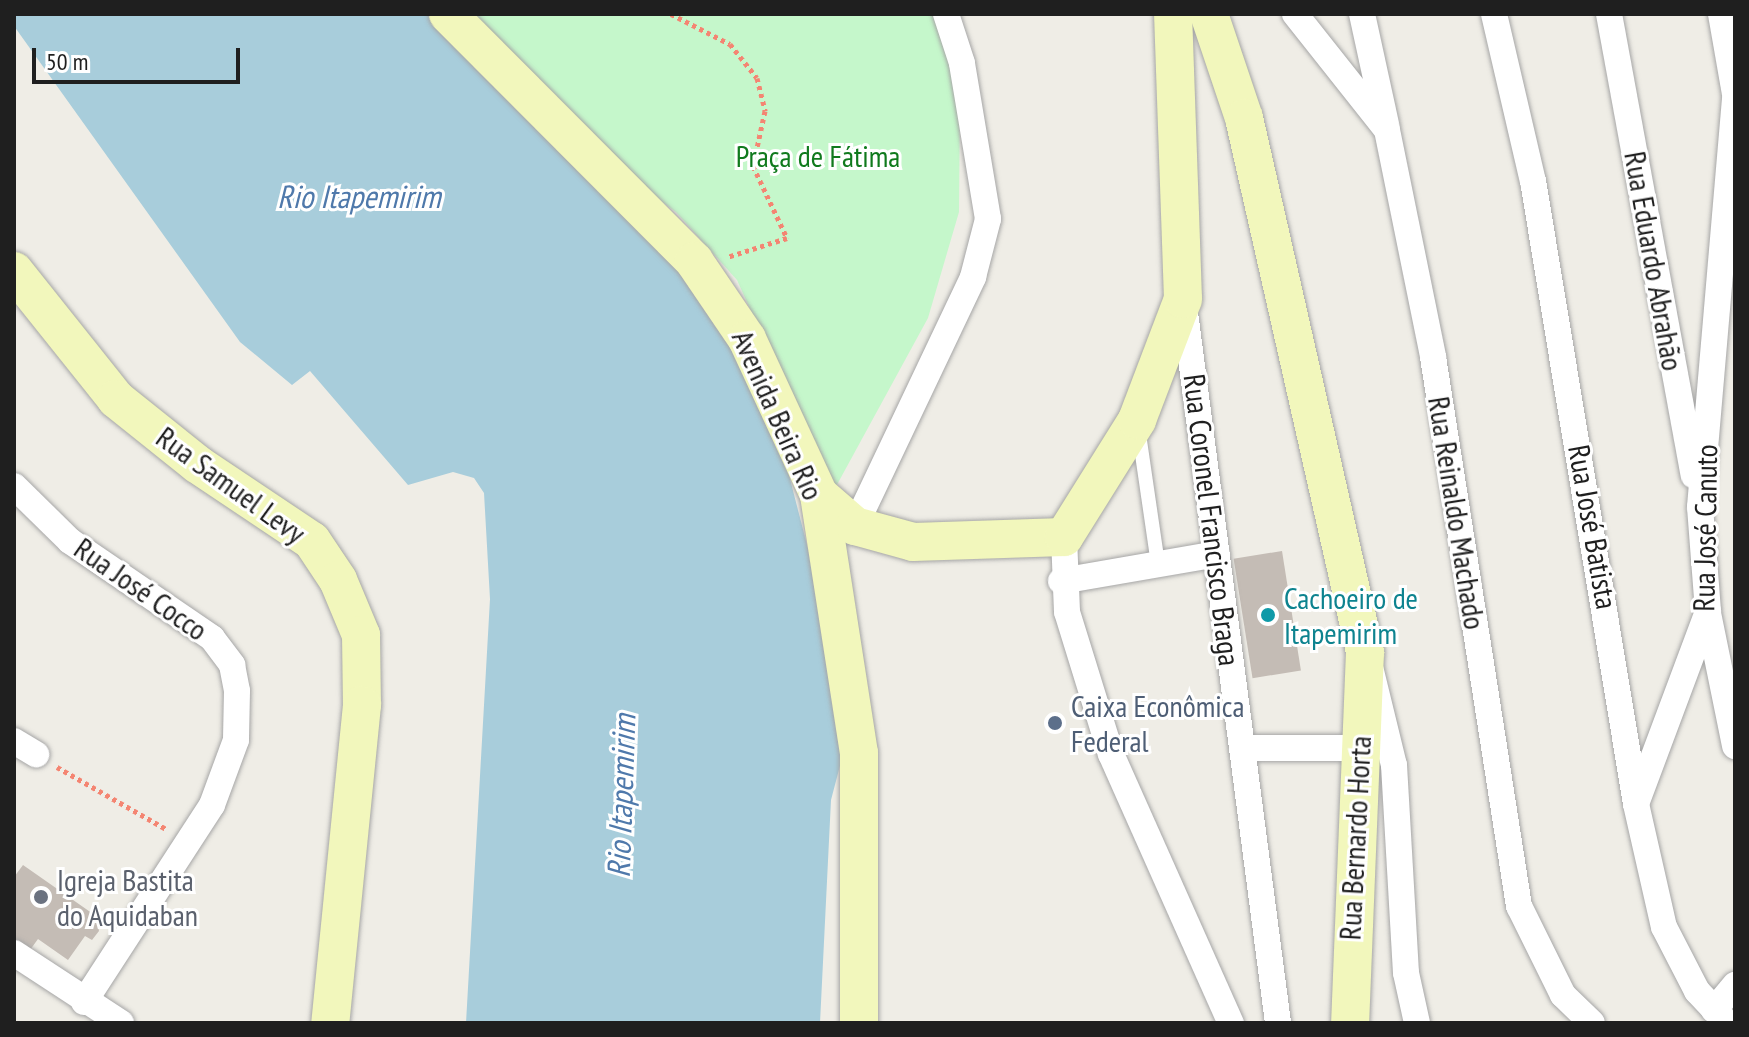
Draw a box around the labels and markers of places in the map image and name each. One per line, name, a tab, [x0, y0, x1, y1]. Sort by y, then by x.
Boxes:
place label: Cachoeiro de Itapemirim	[1284, 580, 1418, 650]
marker: Cachoeiro de Itapemirim	[1259, 606, 1277, 624]
place label: Caixa Econômica Federal	[1071, 688, 1244, 758]
marker: Caixa Econômica Federal	[1046, 714, 1064, 732]
place label: Igreja Bastita do Aquidaban	[57, 862, 199, 932]
marker: Igreja Bastita do Aquidaban	[32, 888, 50, 906]

